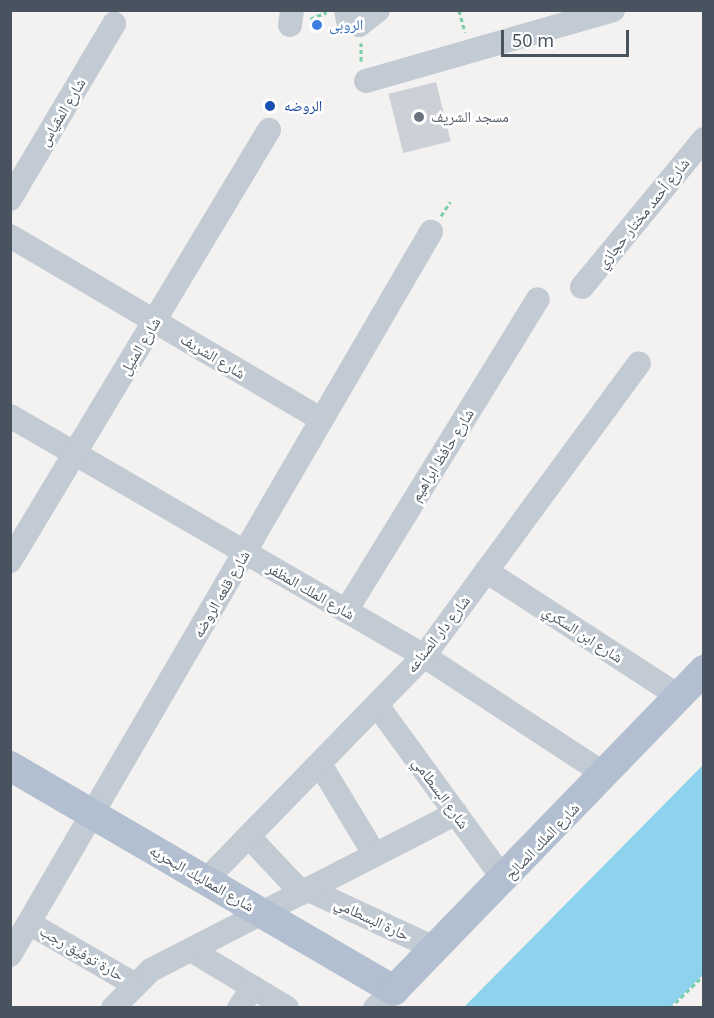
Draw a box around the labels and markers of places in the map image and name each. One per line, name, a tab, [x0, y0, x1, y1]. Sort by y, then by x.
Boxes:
place label: الروبى	[329, 16, 363, 34]
marker: الروبى	[310, 18, 324, 32]
marker: الروضه	[261, 97, 279, 115]
place label: الروضه	[284, 97, 322, 115]
place label: مسجد الشريف	[431, 108, 509, 126]
marker: مسجد الشريف	[412, 110, 426, 124]

